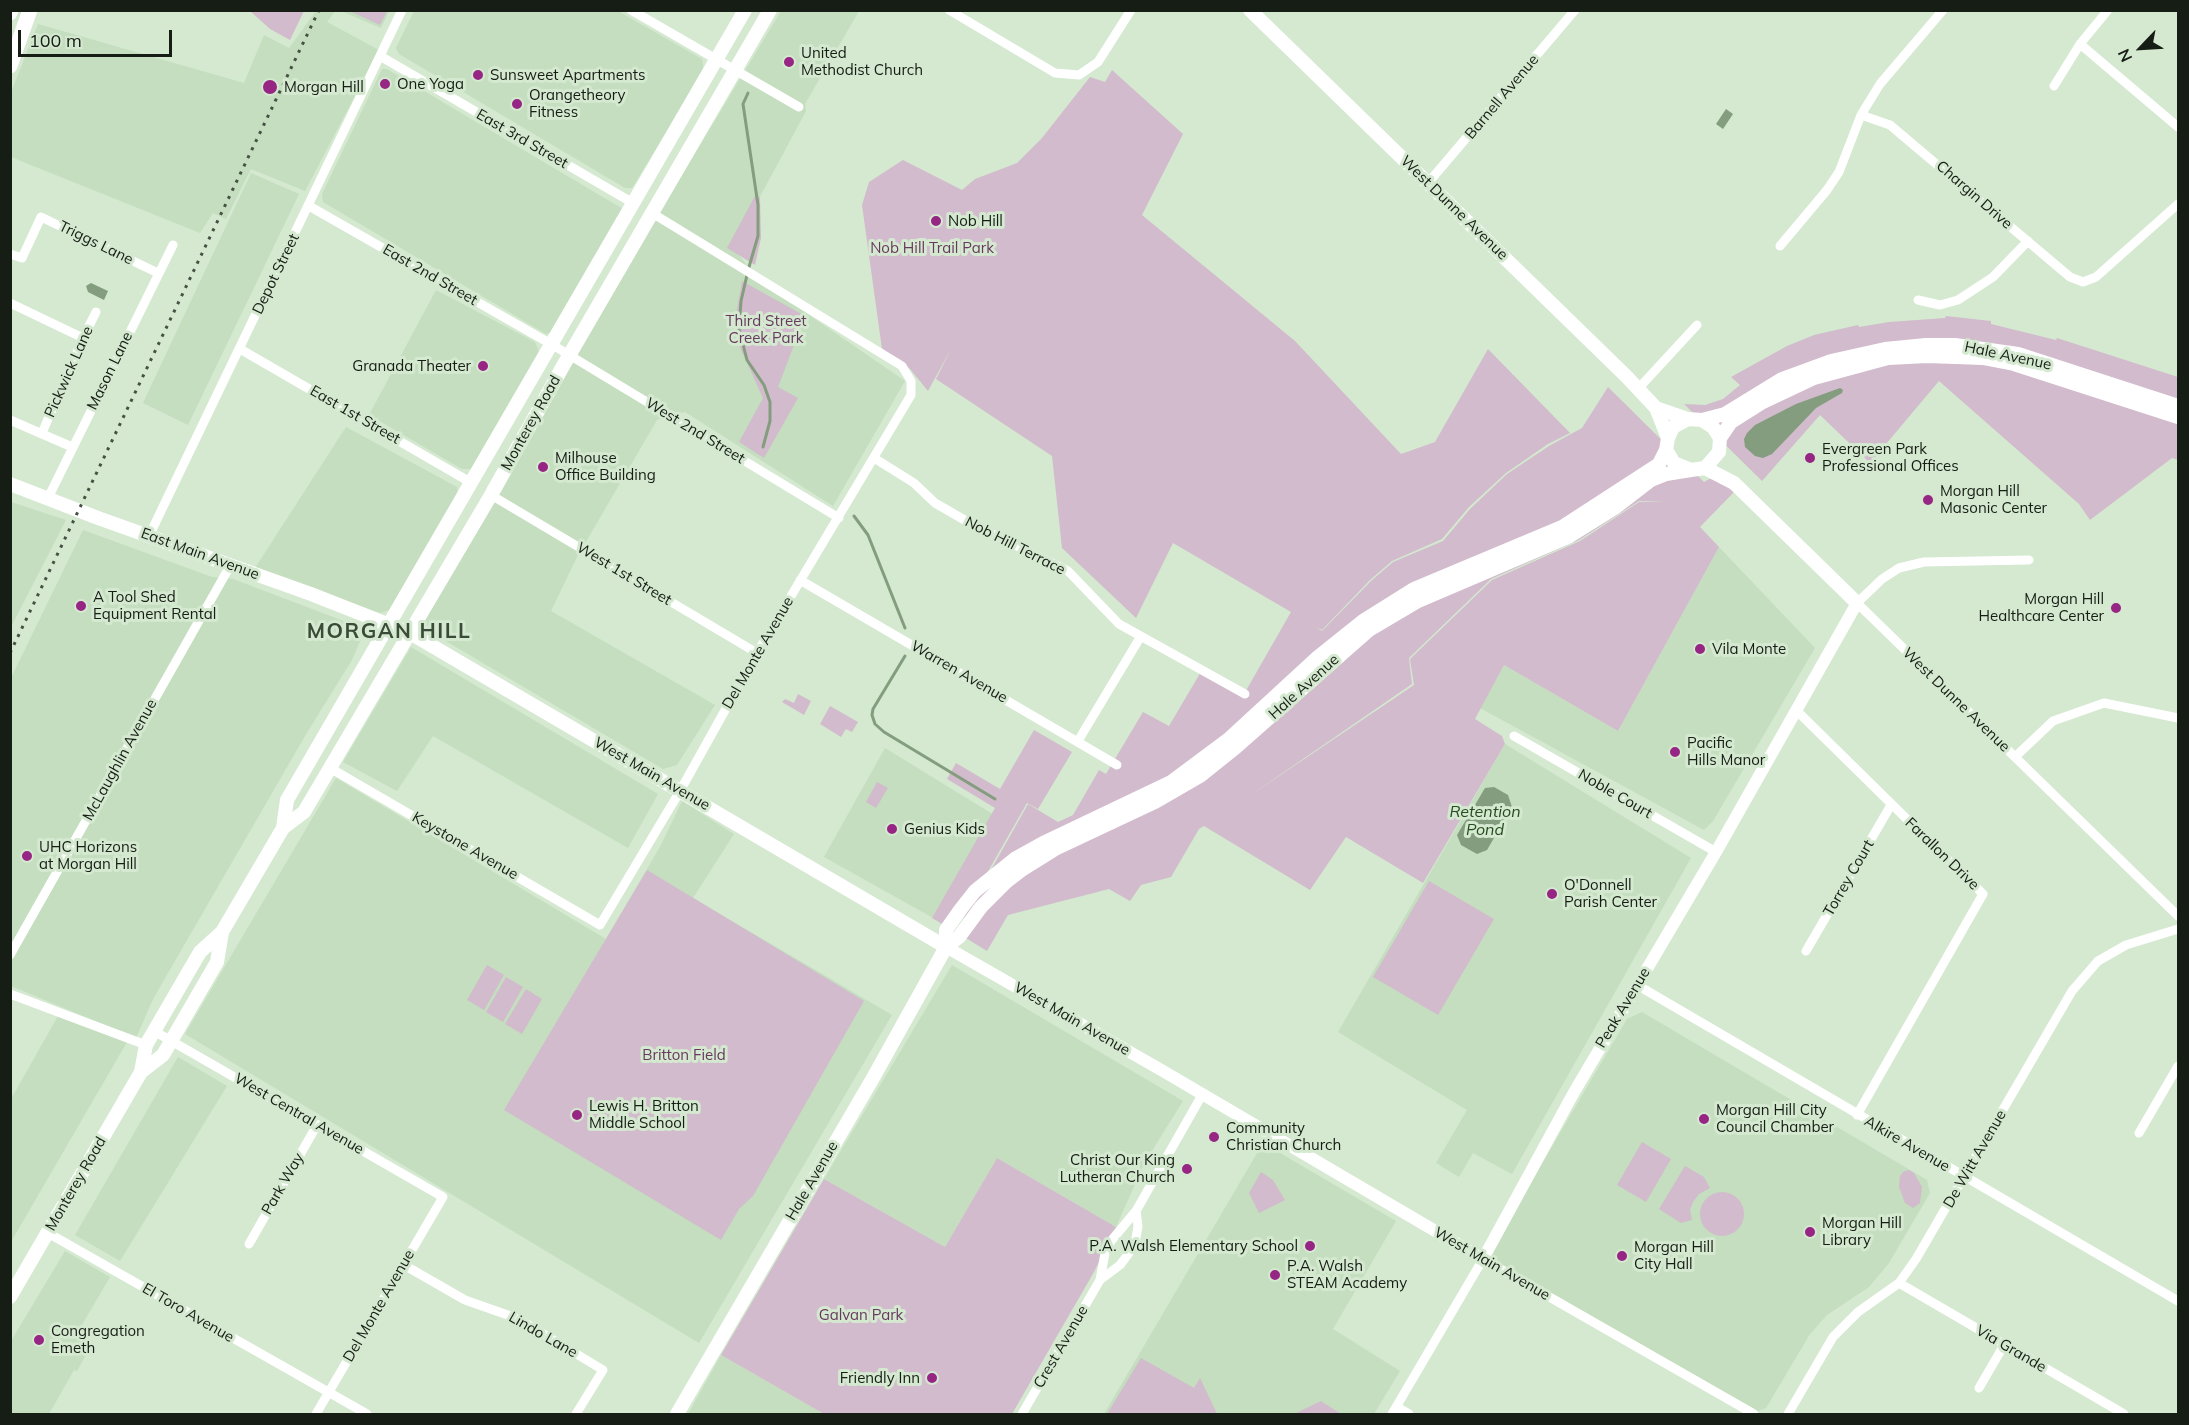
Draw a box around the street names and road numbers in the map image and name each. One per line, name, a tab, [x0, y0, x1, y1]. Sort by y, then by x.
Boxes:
street label: Barnell Avenue	[1461, 51, 1543, 143]
street label: East 3rd Street	[473, 105, 571, 173]
street label: West Dunne Avenue	[1397, 152, 1511, 264]
street label: Chargin Drive	[1932, 157, 2016, 233]
street label: Triggs Lane	[56, 217, 136, 269]
street label: Depot Street	[249, 231, 303, 317]
street label: East 2nd Street	[379, 241, 481, 309]
street label: Pickwick Lane	[41, 324, 97, 420]
street label: Mason Lane	[83, 329, 137, 413]
street label: Hale Avenue	[1963, 338, 2053, 374]
street label: Monterey Road	[498, 372, 564, 474]
street label: East 1st Street	[307, 382, 403, 448]
street label: West 2nd Street	[642, 394, 748, 468]
street label: Nob Hill Terrace	[962, 513, 1068, 579]
street label: East Main Avenue	[138, 524, 262, 584]
street label: West 1st Street	[573, 539, 675, 609]
street label: Del Monte Avenue	[719, 594, 797, 712]
street label: Warren Avenue	[907, 637, 1011, 707]
street label: West Dunne Avenue	[1899, 644, 2013, 756]
street label: Hale Avenue	[1265, 651, 1343, 723]
street label: McLaughlin Avenue	[79, 696, 161, 824]
street label: West Main Avenue	[591, 733, 713, 815]
street label: Noble Court	[1575, 766, 1655, 822]
street label: Keystone Avenue	[409, 808, 521, 884]
street label: Farallon Drive	[1901, 814, 1983, 894]
street label: Torrey Court	[1820, 837, 1878, 919]
street label: Peak Avenue	[1592, 965, 1654, 1051]
street label: West Main Avenue	[1011, 978, 1133, 1060]
street label: West Central Avenue	[231, 1070, 367, 1158]
street label: De Witt Avenue	[1940, 1107, 2010, 1211]
street label: Alkire Avenue	[1861, 1112, 1953, 1176]
street label: Monterey Road	[42, 1134, 110, 1234]
street label: Hale Avenue	[782, 1138, 842, 1224]
street label: Park Way	[258, 1150, 308, 1218]
street label: West Main Avenue	[1431, 1223, 1553, 1305]
street label: Del Monte Avenue	[340, 1247, 418, 1365]
street label: El Toro Avenue	[139, 1279, 237, 1347]
street label: Crest Avenue	[1030, 1302, 1092, 1392]
street label: Lindo Lane	[506, 1308, 580, 1362]
street label: Via Grande	[1973, 1322, 2049, 1376]

